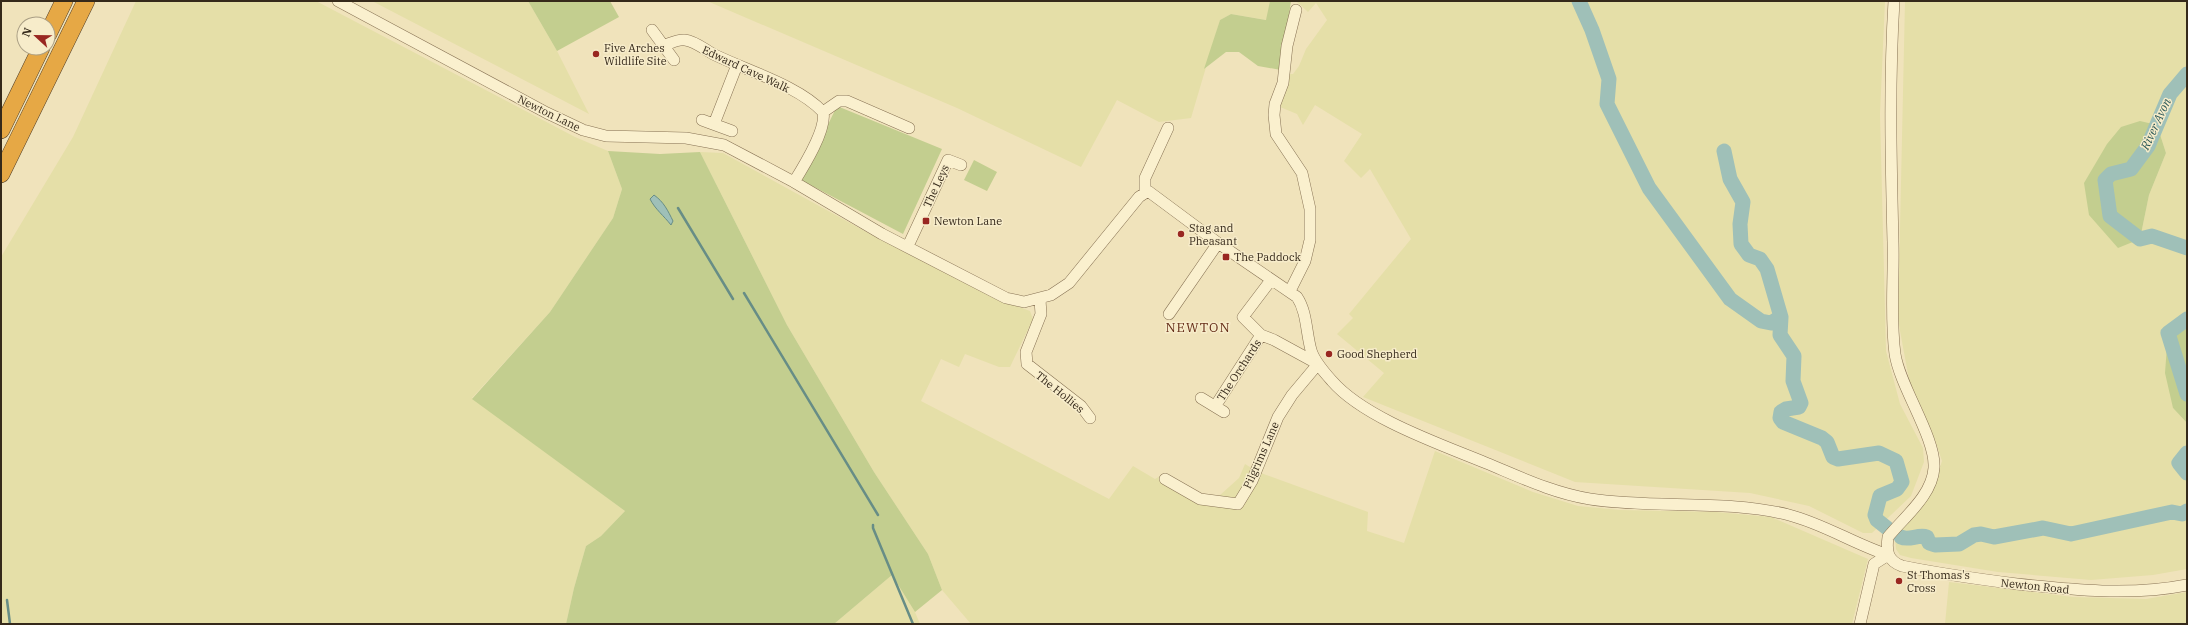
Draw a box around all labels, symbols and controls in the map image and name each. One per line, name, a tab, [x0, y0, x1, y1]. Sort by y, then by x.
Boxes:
north arrow	[16, 16, 56, 56]
text: N	[19, 25, 35, 39]
place label: Five Arches Wildlife Site	[604, 41, 667, 68]
street label: Edward Cave Walk	[700, 43, 793, 96]
marker: Five Arches Wildlife Site	[591, 49, 601, 59]
street label: Newton Lane	[515, 92, 583, 134]
water label: River Avon	[2137, 95, 2174, 153]
street label: The Leys	[920, 162, 952, 210]
place label: Newton Lane	[934, 214, 1002, 228]
marker: Newton Lane	[921, 216, 931, 226]
place label: Stag and Pheasant	[1189, 221, 1237, 248]
marker: Stag and Pheasant	[1176, 229, 1186, 239]
place label: The Paddock	[1234, 250, 1302, 264]
marker: The Paddock	[1221, 252, 1231, 262]
district label: NEWTON	[1165, 319, 1231, 336]
street label: The Orchards	[1214, 337, 1264, 403]
place label: Good Shepherd	[1337, 347, 1417, 361]
marker: Good Shepherd	[1324, 349, 1334, 359]
street label: The Hollies	[1033, 368, 1087, 416]
street label: Pilgrims Lane	[1240, 419, 1282, 491]
place label: St Thomas's Cross	[1907, 568, 1970, 595]
street label: Newton Road	[2000, 575, 2070, 597]
marker: St Thomas's Cross	[1894, 576, 1904, 586]

